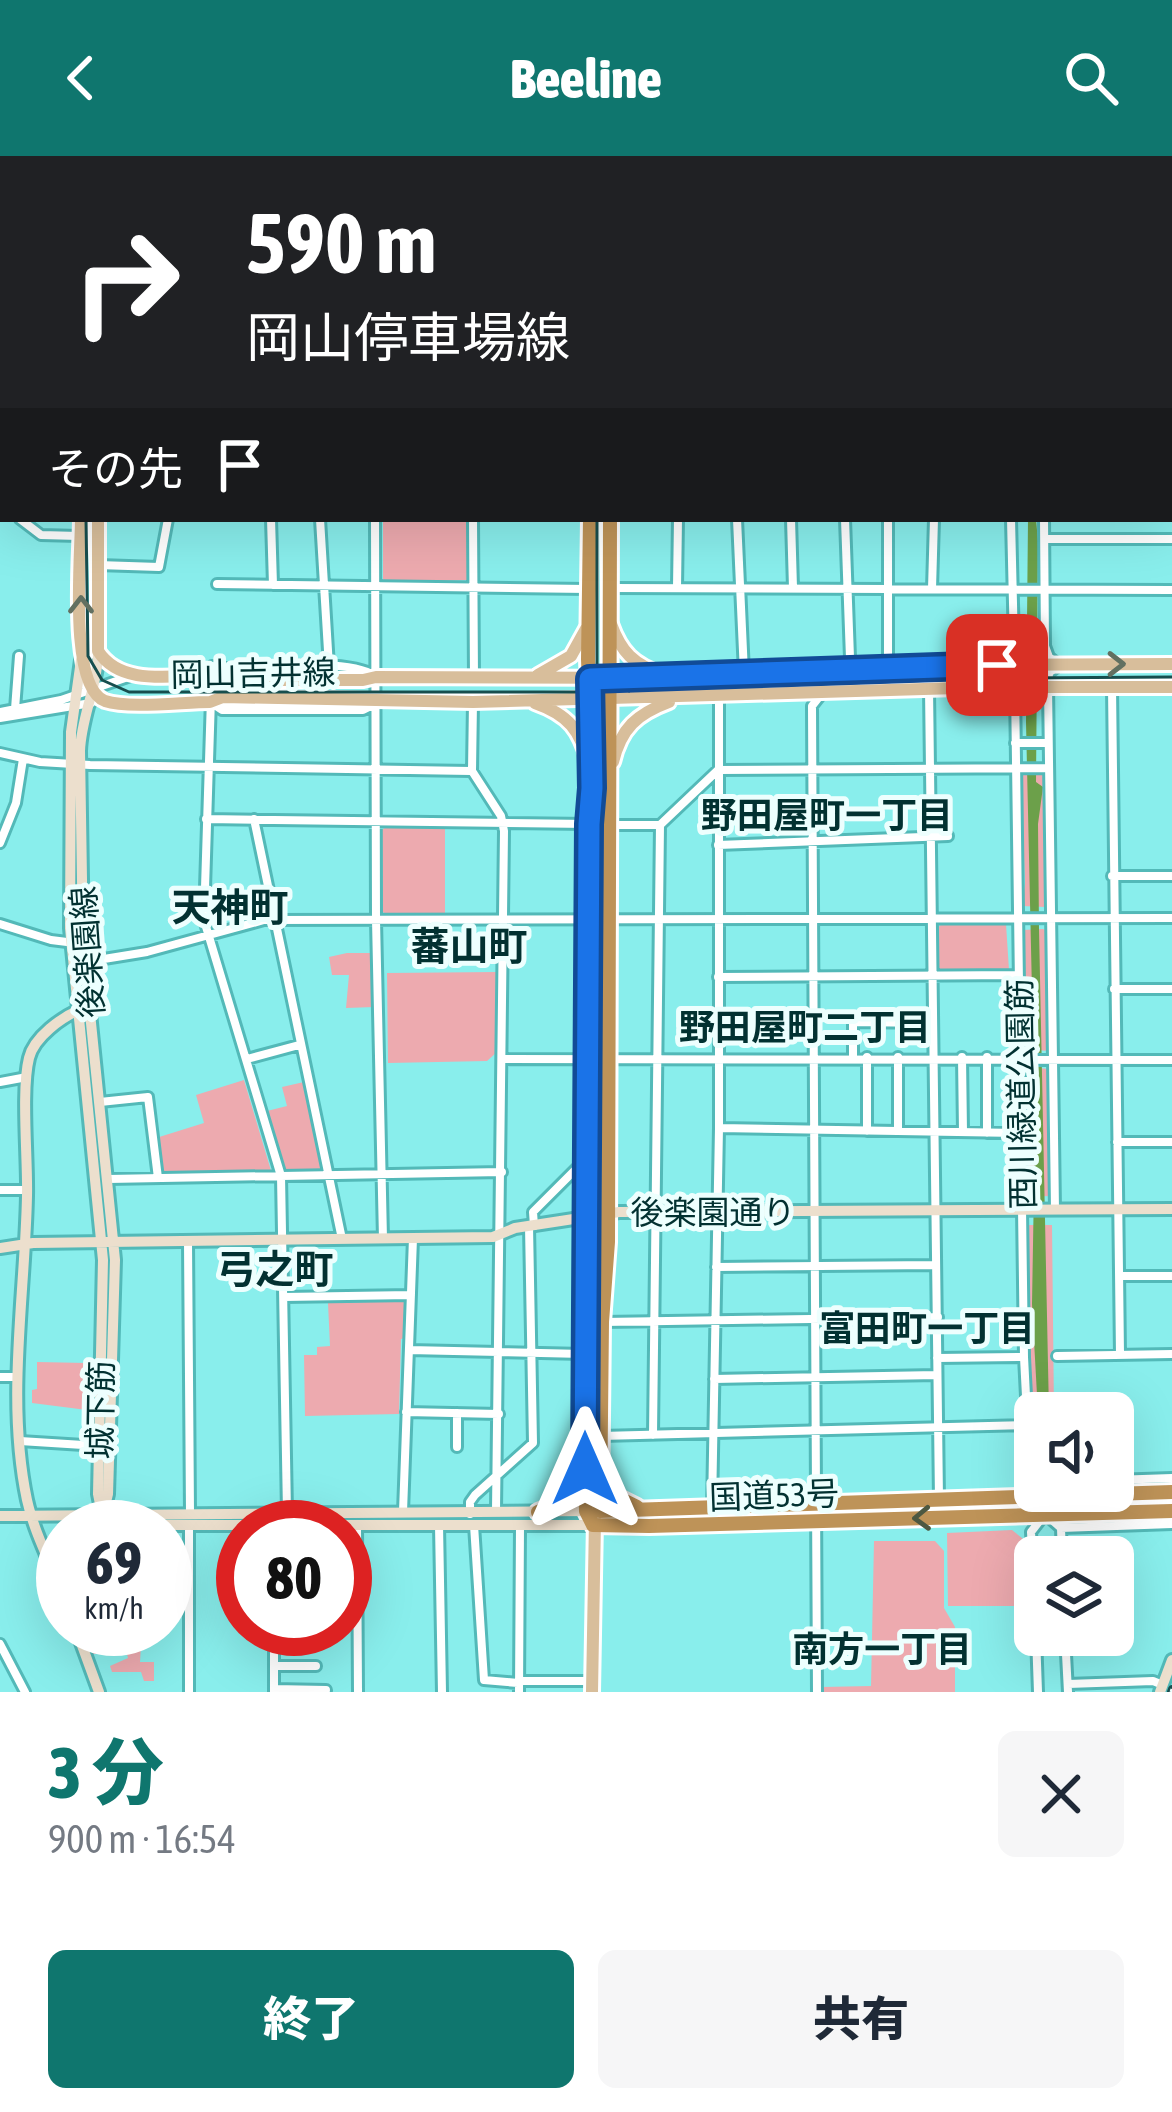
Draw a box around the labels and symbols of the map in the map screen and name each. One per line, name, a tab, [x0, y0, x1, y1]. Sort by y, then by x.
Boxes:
one-way arrow	[68, 595, 94, 613]
pin	[946, 614, 1048, 716]
one-way arrow	[1108, 651, 1126, 677]
street label: 岡山吉井線	[170, 653, 336, 693]
district label: 野田屋町一丁目	[701, 794, 953, 836]
street label: 後楽園線	[63, 885, 111, 1019]
district label: 天神町	[171, 885, 289, 929]
district label: 蕃山町	[410, 924, 528, 968]
street label: 西川緑道公園筋	[1000, 978, 1042, 1210]
district label: 野田屋町二丁目	[679, 1006, 931, 1048]
street label: 後楽園通り	[631, 1193, 796, 1231]
district label: 弓之町	[216, 1247, 334, 1291]
district label: 富田町一丁目	[819, 1307, 1035, 1349]
street label: 城下筋	[80, 1360, 120, 1460]
position arrow	[522, 1406, 648, 1532]
street label: 国道53号	[708, 1474, 840, 1516]
speed limit sign: 80	[216, 1500, 372, 1656]
one-way arrow	[912, 1505, 931, 1531]
district label: 南方一丁目	[792, 1628, 972, 1670]

